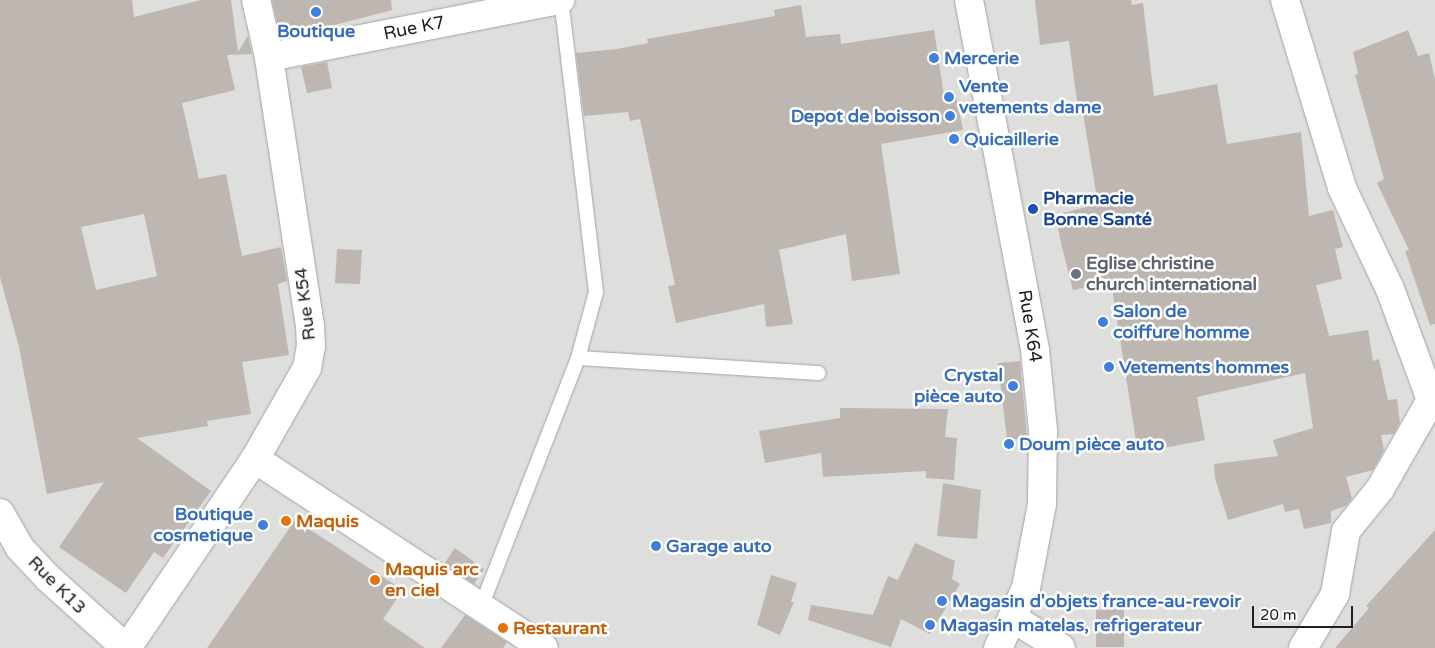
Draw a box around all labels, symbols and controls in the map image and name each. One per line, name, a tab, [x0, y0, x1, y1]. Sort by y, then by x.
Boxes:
marker: Boutique	[310, 6, 322, 18]
street label: Rue K7	[382, 11, 446, 45]
place label: Boutique	[277, 20, 355, 42]
place label: Mercerie	[944, 47, 1019, 69]
marker: Mercerie	[928, 52, 940, 64]
place label: Vente vetements dame	[959, 76, 1101, 118]
marker: Vente vetements dame	[943, 91, 955, 103]
place label: Depot de boisson	[791, 105, 940, 127]
marker: Depot de boisson	[944, 110, 956, 122]
place label: Quicaillerie	[964, 128, 1059, 150]
marker: Quicaillerie	[948, 133, 960, 145]
place label: Pharmacie Bonne Santé	[1043, 188, 1152, 230]
marker: Pharmacie Bonne Santé	[1027, 203, 1039, 215]
place label: Eglise christine church international	[1086, 253, 1257, 296]
street label: Rue K54	[290, 266, 320, 342]
marker: Eglise christine church international	[1070, 268, 1082, 280]
street label: Rue K64	[1014, 288, 1046, 364]
place label: Salon de coiffure homme	[1113, 301, 1249, 344]
marker: Salon de coiffure homme	[1097, 316, 1109, 328]
place label: Vetements hommes	[1119, 356, 1289, 378]
marker: Vetements hommes	[1103, 361, 1115, 373]
place label: Crystal pièce auto	[914, 365, 1003, 408]
marker: Crystal pièce auto	[1007, 380, 1019, 392]
place label: Doum pièce auto	[1019, 433, 1164, 455]
marker: Doum pièce auto	[1003, 438, 1015, 450]
place label: Boutique cosmetique	[153, 504, 253, 546]
place label: Maquis	[296, 510, 359, 532]
marker: Maquis	[280, 515, 292, 527]
marker: Boutique cosmetique	[257, 519, 269, 531]
place label: Garage auto	[666, 535, 772, 557]
marker: Garage auto	[650, 540, 662, 552]
street label: Rue K13	[23, 551, 91, 619]
place label: Maquis arc en ciel	[385, 559, 479, 602]
marker: Maquis arc en ciel	[369, 574, 381, 586]
place label: Magasin d'objets france-au-revoir	[952, 590, 1241, 612]
marker: Magasin d'objets france-au-revoir	[936, 595, 948, 607]
scale bar	[1255, 596, 1356, 628]
text: 20 m	[1260, 606, 1297, 624]
place label: Magasin matelas, refrigerateur	[940, 614, 1202, 636]
place label: Restaurant	[513, 617, 607, 639]
marker: Magasin matelas, refrigerateur	[924, 619, 936, 631]
marker: Restaurant	[497, 622, 509, 634]

